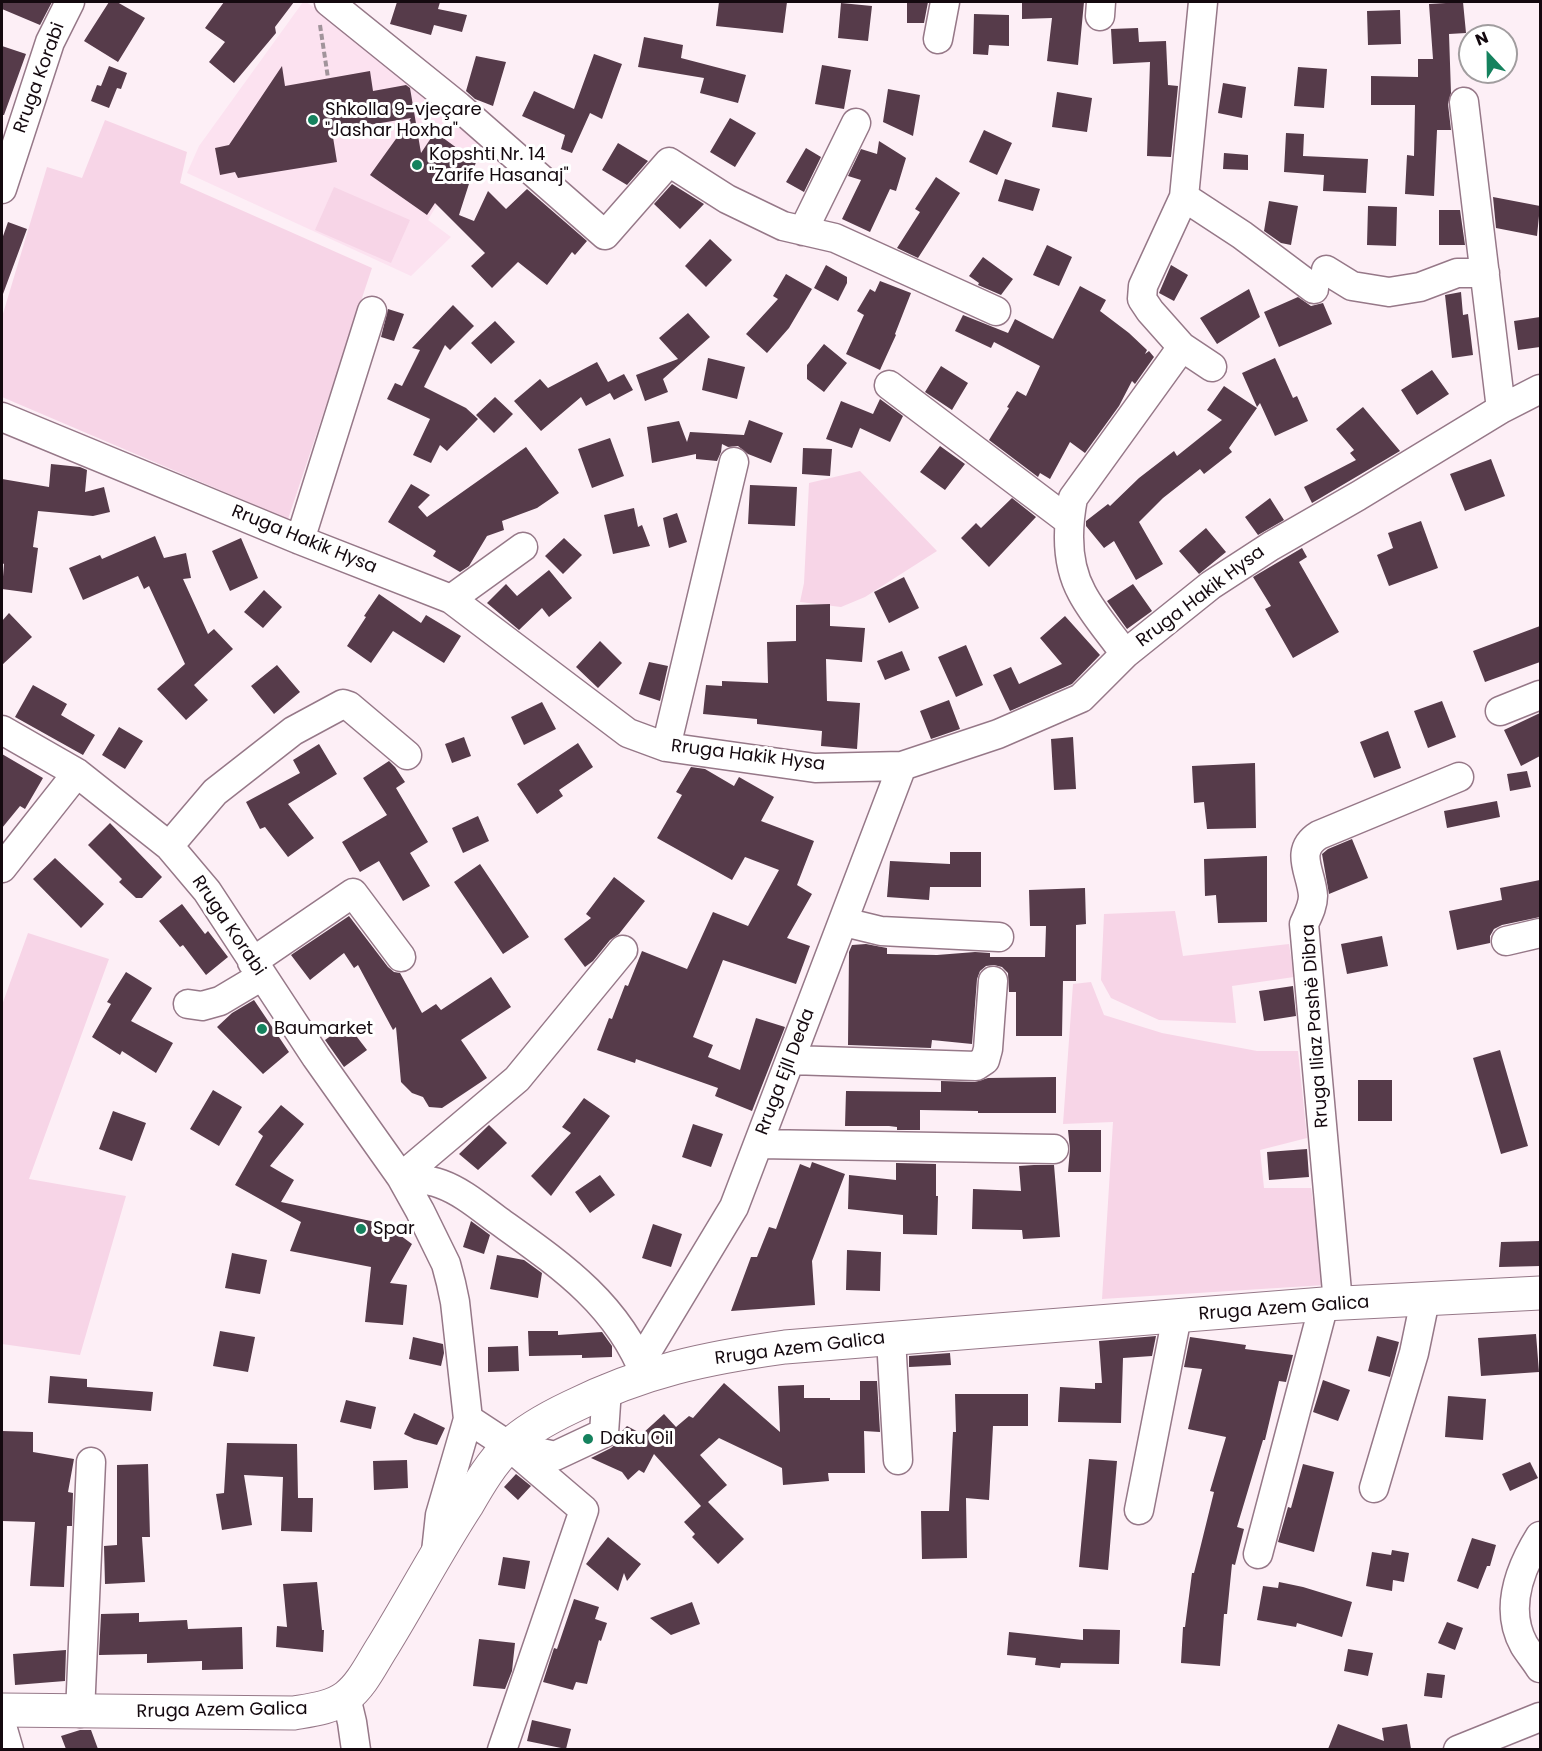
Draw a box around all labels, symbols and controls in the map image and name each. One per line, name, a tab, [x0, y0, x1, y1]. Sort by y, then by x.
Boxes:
street label: Rruga Korabi	[10, 20, 70, 136]
north arrow	[1458, 24, 1518, 84]
text: N	[1472, 26, 1492, 52]
place label: Shkolla 9-vjeçare "Jashar Hoxha"	[325, 99, 482, 142]
marker: Shkolla 9-vjeçare "Jashar Hoxha"	[306, 113, 320, 127]
place label: Kopshti Nr. 14 "Zarife Hasanaj"	[429, 144, 569, 186]
marker: Kopshti Nr. 14 "Zarife Hasanaj"	[410, 158, 424, 172]
street label: Rruga Hakik Hysa	[228, 501, 380, 579]
street label: Rruga Hakik Hysa	[1133, 542, 1269, 652]
street label: Rruga Hakik Hysa	[670, 736, 826, 776]
street label: Rruga Korabi	[187, 872, 269, 980]
street label: Rruga Iliaz Pashë Dibra	[1298, 923, 1334, 1129]
street label: Rruga Ejll Deda	[752, 1006, 820, 1138]
place label: Baumarket	[274, 1018, 373, 1040]
marker: Baumarket	[255, 1022, 269, 1036]
place label: Spar	[373, 1218, 415, 1240]
marker: Spar	[354, 1222, 368, 1236]
street label: Rruga Azem Galica	[1198, 1292, 1370, 1326]
street label: Rruga Azem Galica	[714, 1328, 886, 1370]
place label: Daku Oil	[600, 1428, 673, 1450]
marker: Daku Oil	[581, 1432, 595, 1446]
street label: Rruga Azem Galica	[136, 1699, 308, 1723]

